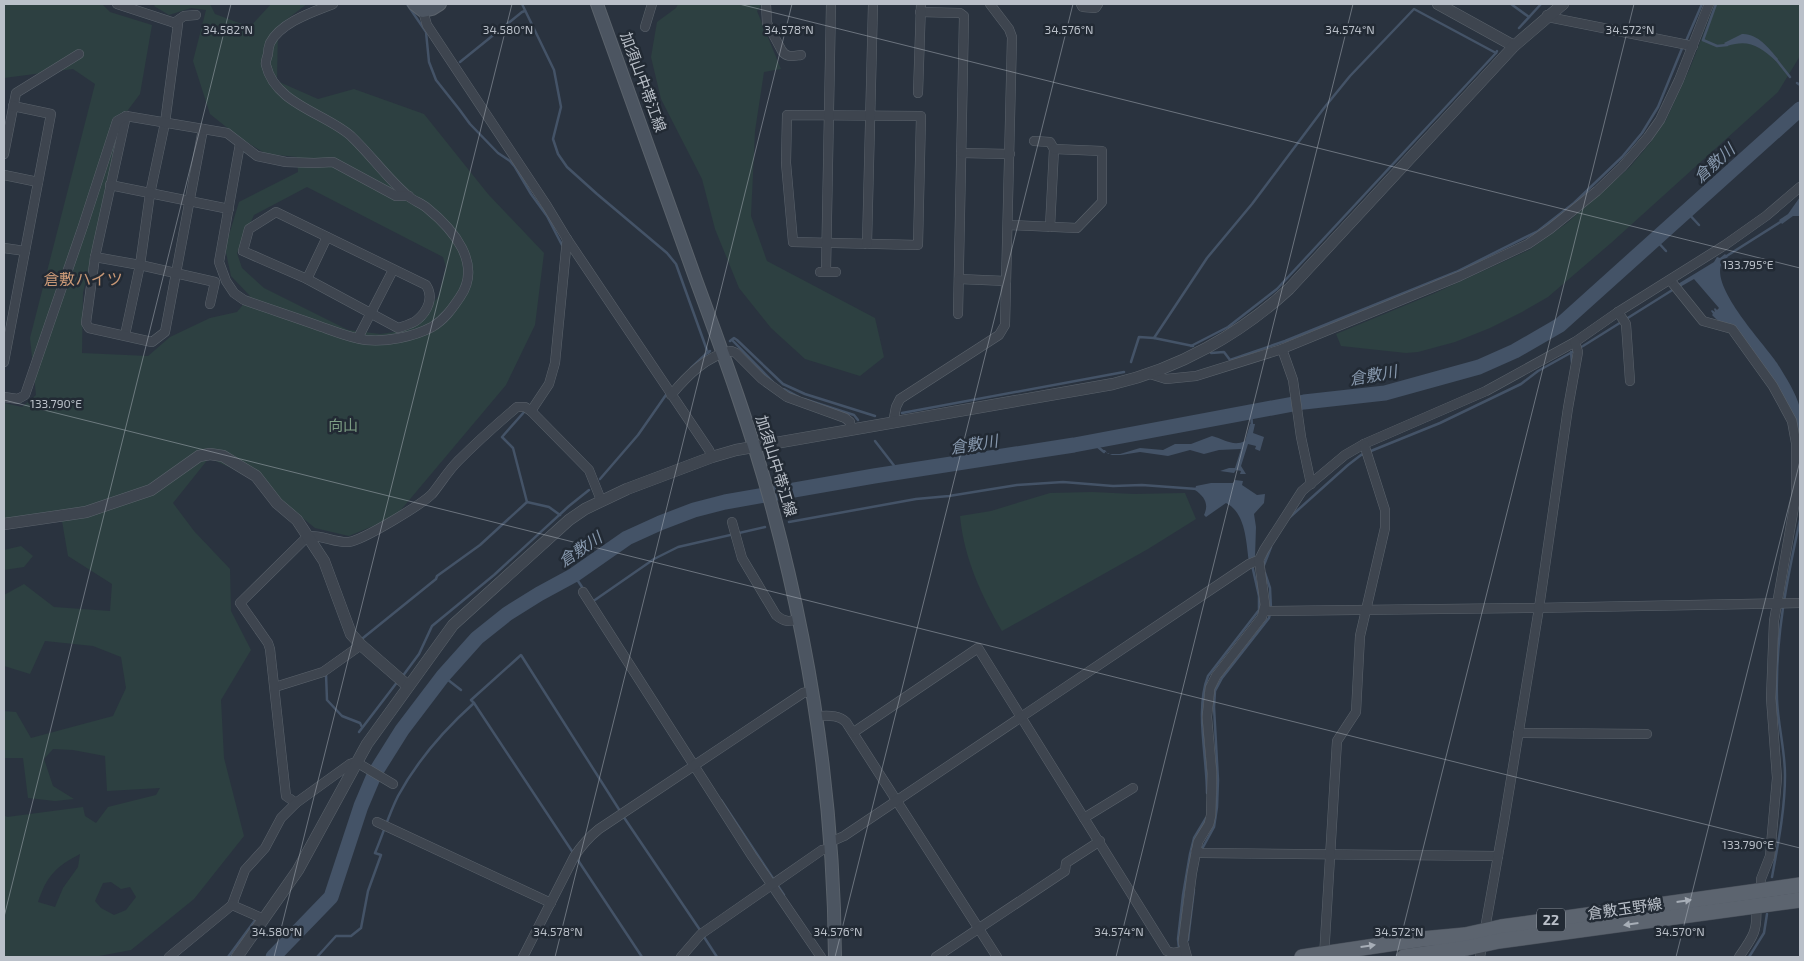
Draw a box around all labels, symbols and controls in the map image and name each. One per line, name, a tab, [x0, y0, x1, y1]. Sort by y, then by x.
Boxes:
text: 34.582°N	[203, 22, 253, 36]
text: 34.580°N	[483, 22, 533, 36]
text: 34.578°N	[764, 22, 814, 36]
text: 34.576°N	[1044, 22, 1094, 36]
text: 34.574°N	[1325, 22, 1375, 36]
text: 34.572°N	[1606, 22, 1654, 36]
street label: 加須山中帯江線	[618, 29, 670, 134]
water label: 倉敷川	[1689, 138, 1739, 186]
text: 133.795°E	[1723, 257, 1774, 271]
district label: 倉敷ハイツ	[43, 269, 123, 288]
water label: 倉敷川	[1348, 361, 1400, 388]
text: 133.790°E	[30, 396, 82, 410]
street label: 加須山中帯江線	[753, 413, 801, 519]
park label: 向山	[328, 416, 358, 434]
water label: 倉敷川	[949, 430, 1001, 457]
water label: 倉敷川	[555, 526, 607, 570]
text: 133.790°E	[1722, 837, 1774, 851]
street label: 倉敷玉野線	[1586, 894, 1663, 922]
one-way arrow	[1676, 897, 1692, 905]
road number: 22	[1537, 908, 1565, 932]
one-way arrow	[1622, 920, 1638, 928]
text: 34.580°N	[252, 924, 302, 938]
text: 34.578°N	[533, 924, 583, 938]
text: 34.576°N	[813, 924, 863, 938]
text: 34.574°N	[1094, 924, 1144, 938]
text: 34.572°N	[1375, 924, 1423, 938]
text: 34.570°N	[1655, 924, 1705, 938]
one-way arrow	[1360, 942, 1376, 950]

